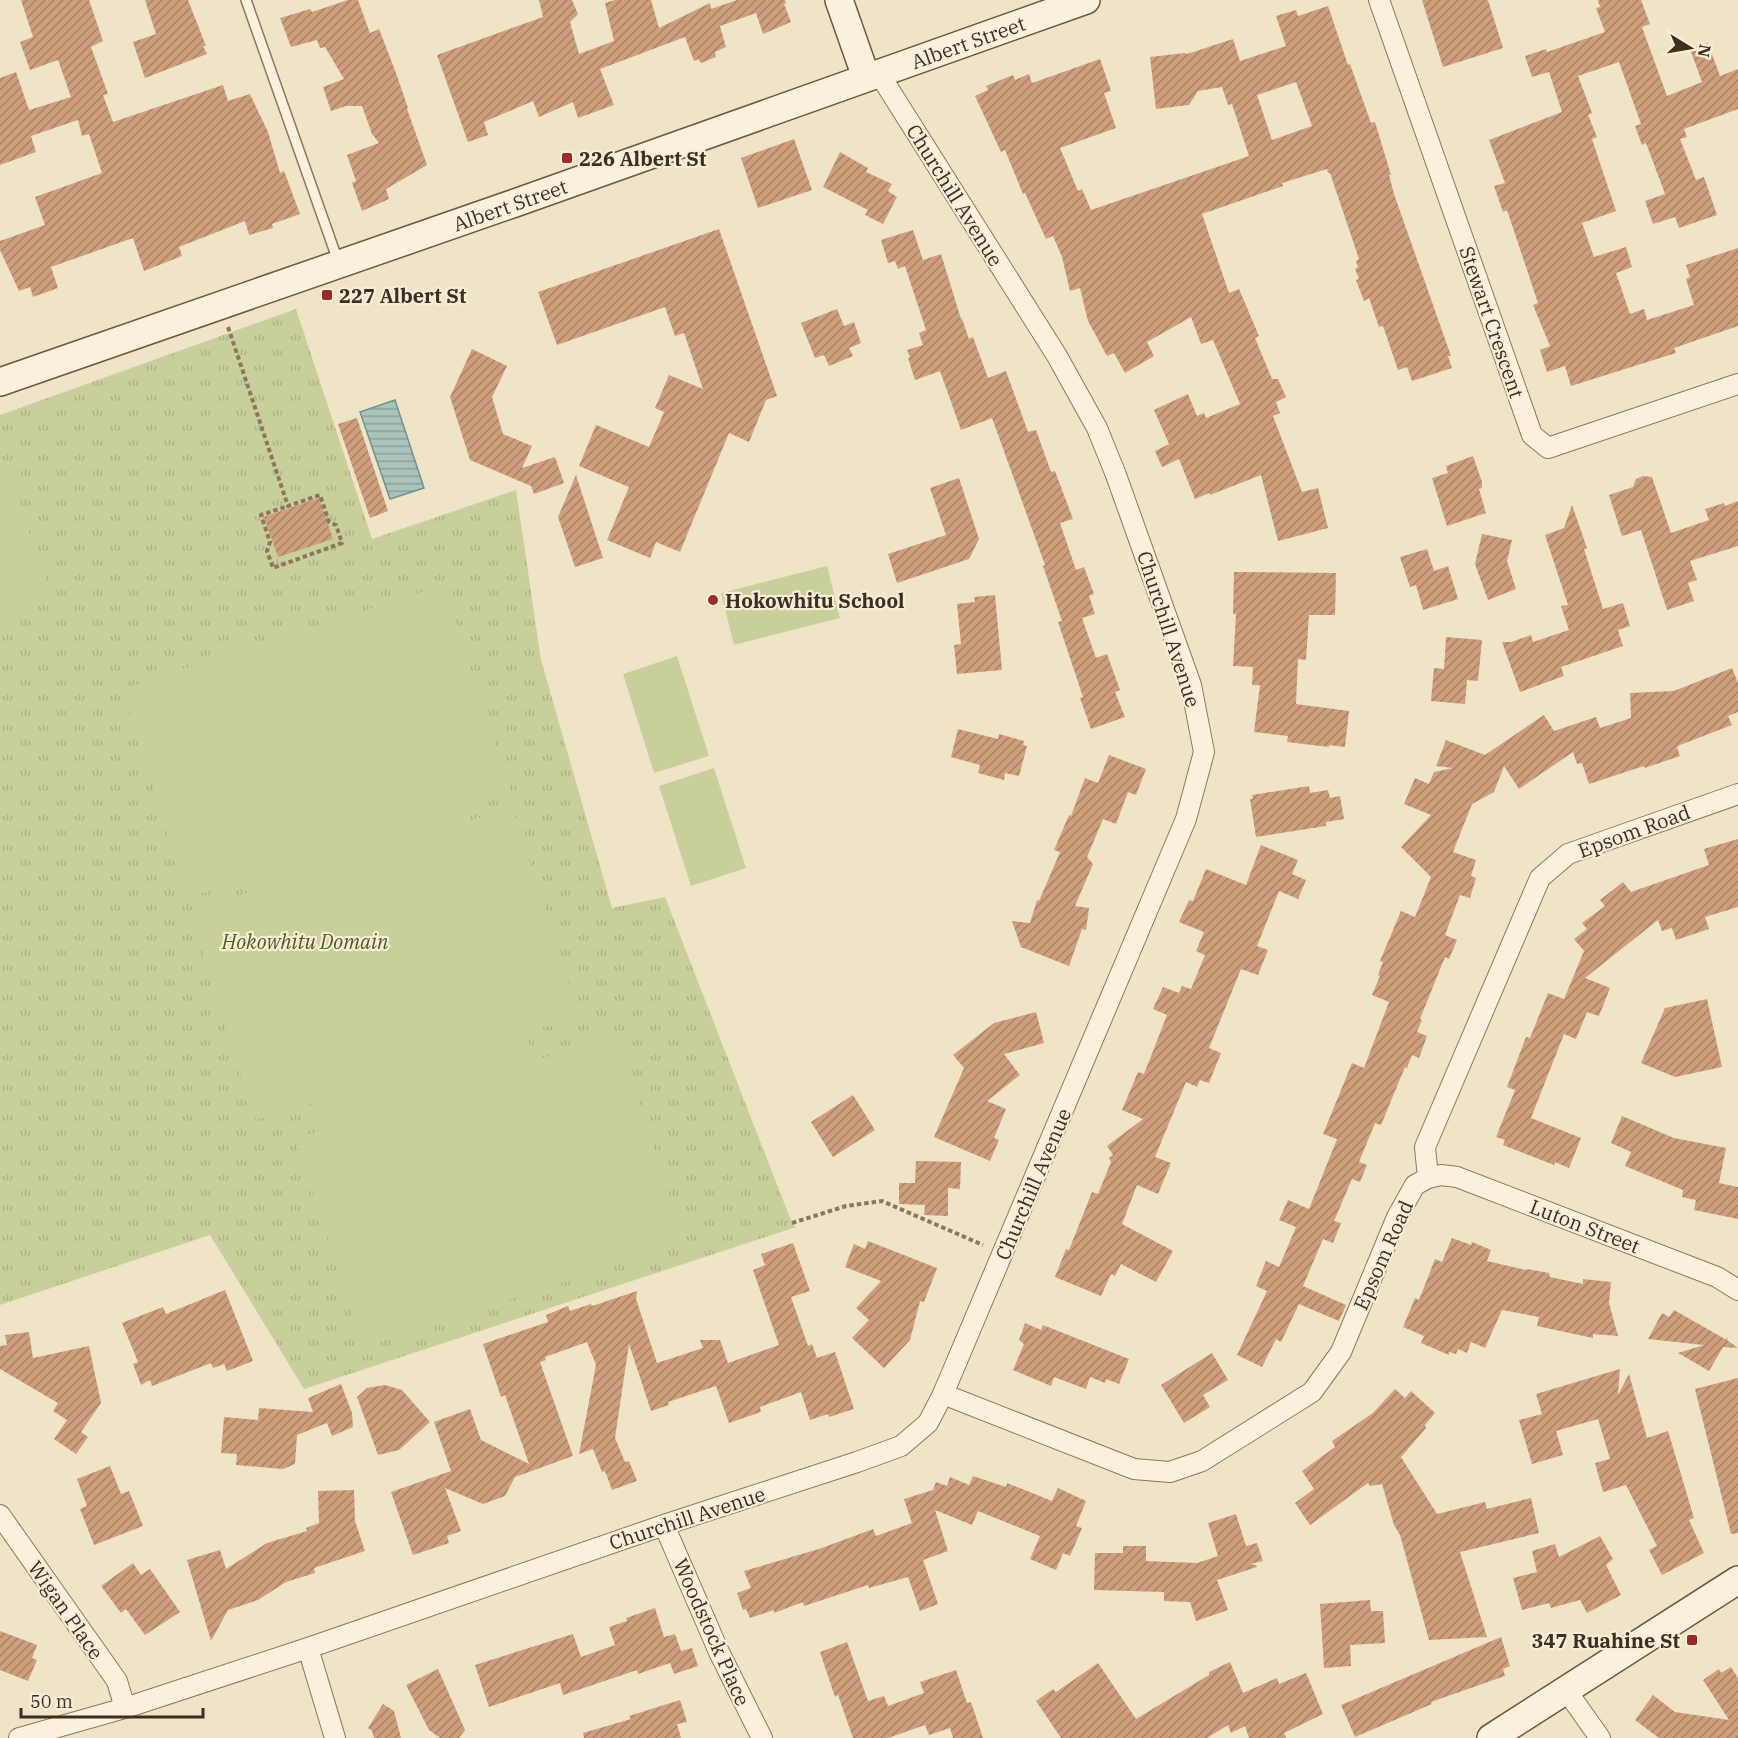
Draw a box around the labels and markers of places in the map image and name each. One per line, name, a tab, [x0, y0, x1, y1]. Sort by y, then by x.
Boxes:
place label: 226 Albert St	[579, 145, 707, 172]
marker: 226 Albert St	[560, 151, 574, 165]
place label: 227 Albert St	[339, 282, 467, 309]
marker: 227 Albert St	[320, 288, 334, 302]
place label: Hokowhitu School	[725, 587, 905, 614]
marker: Hokowhitu School	[706, 593, 720, 607]
place label: 347 Ruahine St	[1532, 1627, 1681, 1654]
marker: 347 Ruahine St	[1685, 1633, 1699, 1647]

